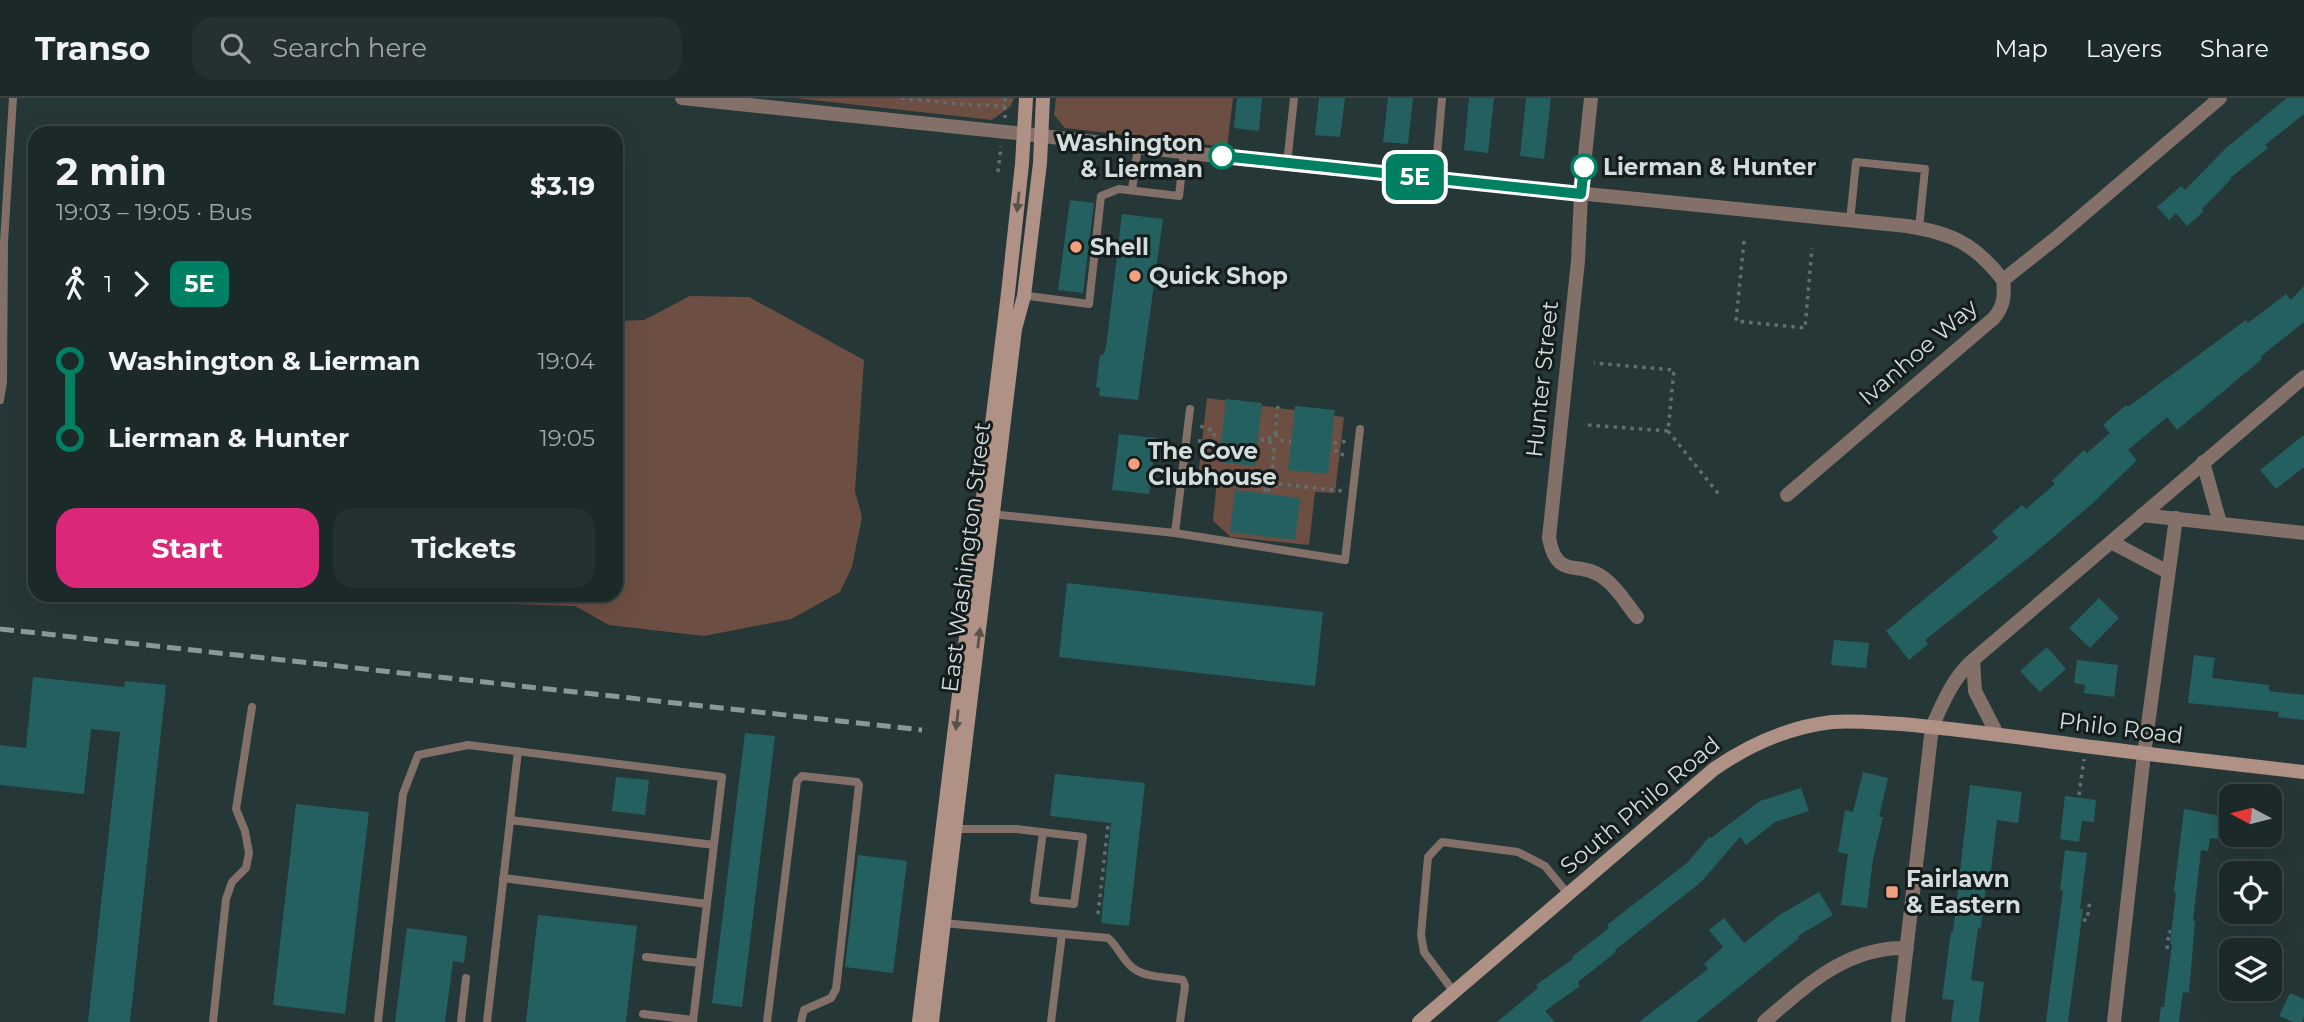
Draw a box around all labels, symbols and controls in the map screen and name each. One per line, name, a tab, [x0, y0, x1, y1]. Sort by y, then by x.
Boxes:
search box	[192, 17, 682, 80]
text: Transo	[35, 28, 150, 68]
icon: search	[216, 29, 254, 67]
text: Search here	[272, 32, 427, 64]
text: Map	[1994, 34, 2048, 63]
text: Layers	[2086, 34, 2162, 63]
text: Share	[2200, 34, 2269, 63]
place label: Washington & Lierman	[1056, 129, 1203, 183]
marker: Washington & Lierman	[1209, 143, 1235, 169]
text: 2 min	[56, 148, 167, 195]
place label: Lierman & Hunter	[1603, 153, 1817, 181]
line badge: 5E	[1384, 154, 1446, 200]
marker: Lierman & Hunter	[1571, 154, 1597, 180]
text: 5E	[1400, 162, 1430, 191]
text: $3.19	[530, 170, 595, 202]
one-way arrow	[1012, 191, 1023, 213]
text: 19:03 – 19:05 · Bus	[56, 198, 252, 226]
place label: Shell	[1090, 233, 1149, 261]
marker: Shell	[1068, 239, 1084, 255]
place label: Quick Shop	[1149, 262, 1288, 290]
icon: walk	[56, 265, 94, 303]
icon: forward	[122, 265, 160, 303]
marker: Quick Shop	[1127, 268, 1143, 284]
text: 5E	[184, 269, 215, 298]
text: 1	[104, 270, 112, 298]
street label: Ivanhoe Way	[1853, 293, 1983, 411]
street label: Hunter Street	[1520, 299, 1564, 459]
text: Washington & Lierman	[108, 345, 421, 377]
text: 19:04	[537, 347, 595, 375]
street label: East Washington Street	[936, 420, 996, 694]
text: Lierman & Hunter	[108, 422, 349, 454]
text: 19:05	[540, 424, 595, 452]
place label: The Cove Clubhouse	[1148, 437, 1277, 491]
marker: The Cove Clubhouse	[1126, 456, 1142, 472]
button: Start	[56, 508, 319, 588]
button: Tickets	[333, 508, 595, 588]
one-way arrow	[974, 627, 985, 649]
street label: Philo Road	[2057, 706, 2185, 750]
one-way arrow	[951, 709, 962, 731]
street label: South Philo Road	[1554, 730, 1726, 880]
north arrow	[2219, 784, 2282, 847]
map controls	[2219, 784, 2282, 1001]
button: locate	[2219, 861, 2282, 924]
place label: Fairlawn & Eastern	[1906, 865, 2021, 919]
marker: Fairlawn & Eastern	[1884, 884, 1900, 900]
button: layers	[2219, 938, 2282, 1001]

